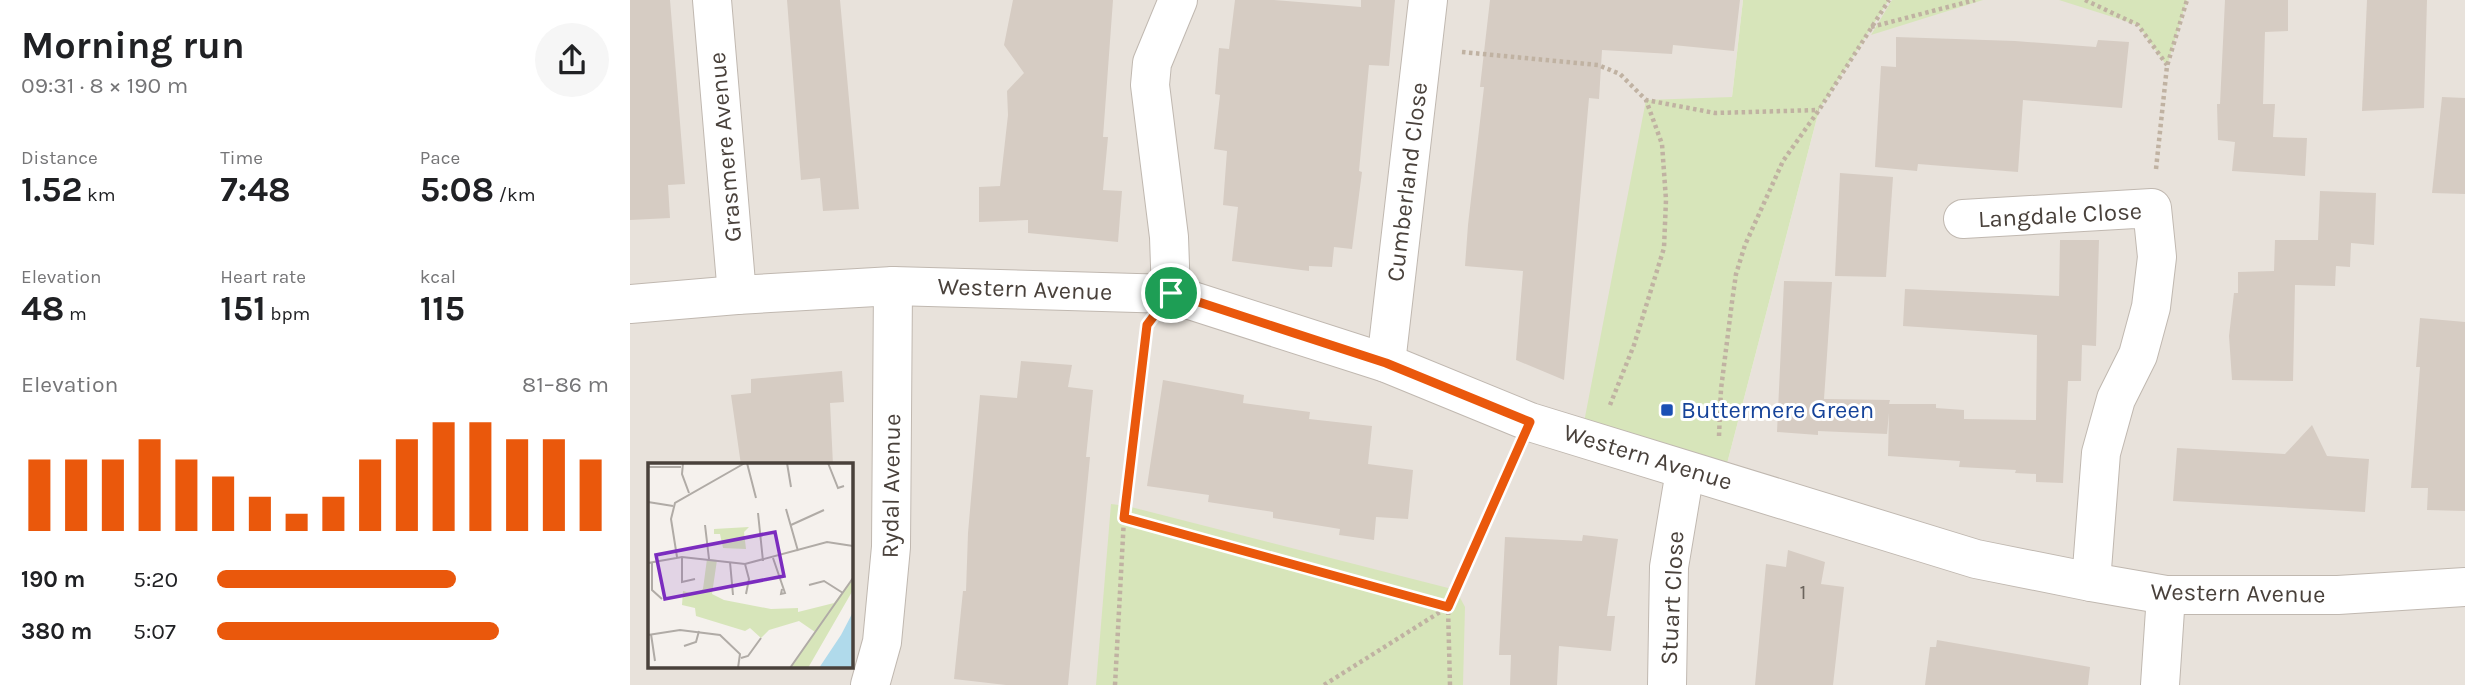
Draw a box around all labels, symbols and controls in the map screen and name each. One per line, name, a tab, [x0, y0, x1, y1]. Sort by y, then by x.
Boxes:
text: Morning run	[21, 23, 245, 68]
button: share	[535, 23, 609, 97]
street label: Grasmere Avenue	[703, 51, 747, 243]
text: 09:31 · 8 × 190 m	[21, 72, 188, 99]
street label: Cumberland Close	[1381, 81, 1433, 283]
text: Distance	[21, 147, 98, 169]
text: Time	[220, 147, 263, 169]
text: Pace	[420, 147, 460, 169]
text: 1.52	[21, 169, 83, 210]
text: 7:48	[220, 169, 291, 210]
text: 5:08	[420, 169, 494, 210]
text: km	[83, 184, 116, 206]
text: /km	[494, 184, 535, 206]
street label: Langdale Close	[1977, 197, 2143, 233]
pin	[1141, 263, 1201, 323]
text: Elevation	[21, 266, 101, 288]
text: Heart rate	[220, 266, 306, 288]
text: kcal	[420, 266, 456, 288]
street label: Western Avenue	[937, 272, 1113, 306]
icon: arrive	[1152, 274, 1190, 312]
text: 48	[21, 288, 64, 329]
text: 151	[220, 288, 266, 329]
text: 115	[420, 288, 465, 329]
text: m	[64, 303, 87, 325]
text: bpm	[266, 303, 310, 325]
text: Elevation	[21, 371, 118, 398]
text: 81–86 m	[522, 371, 609, 398]
place label: Buttermere Green	[1681, 396, 1874, 424]
marker: Buttermere Green	[1659, 402, 1675, 418]
street label: Rydal Avenue	[876, 413, 906, 559]
street label: Western Avenue	[1560, 418, 1736, 496]
inset map	[648, 463, 852, 668]
street label: Stuart Close	[1655, 530, 1689, 666]
text: 190 m	[21, 566, 85, 593]
text: 5:20	[133, 566, 178, 593]
street label: Western Avenue	[2150, 577, 2326, 609]
house number: 1	[1800, 580, 1806, 604]
text: 380 m	[21, 618, 92, 645]
text: 5:07	[133, 618, 176, 645]

